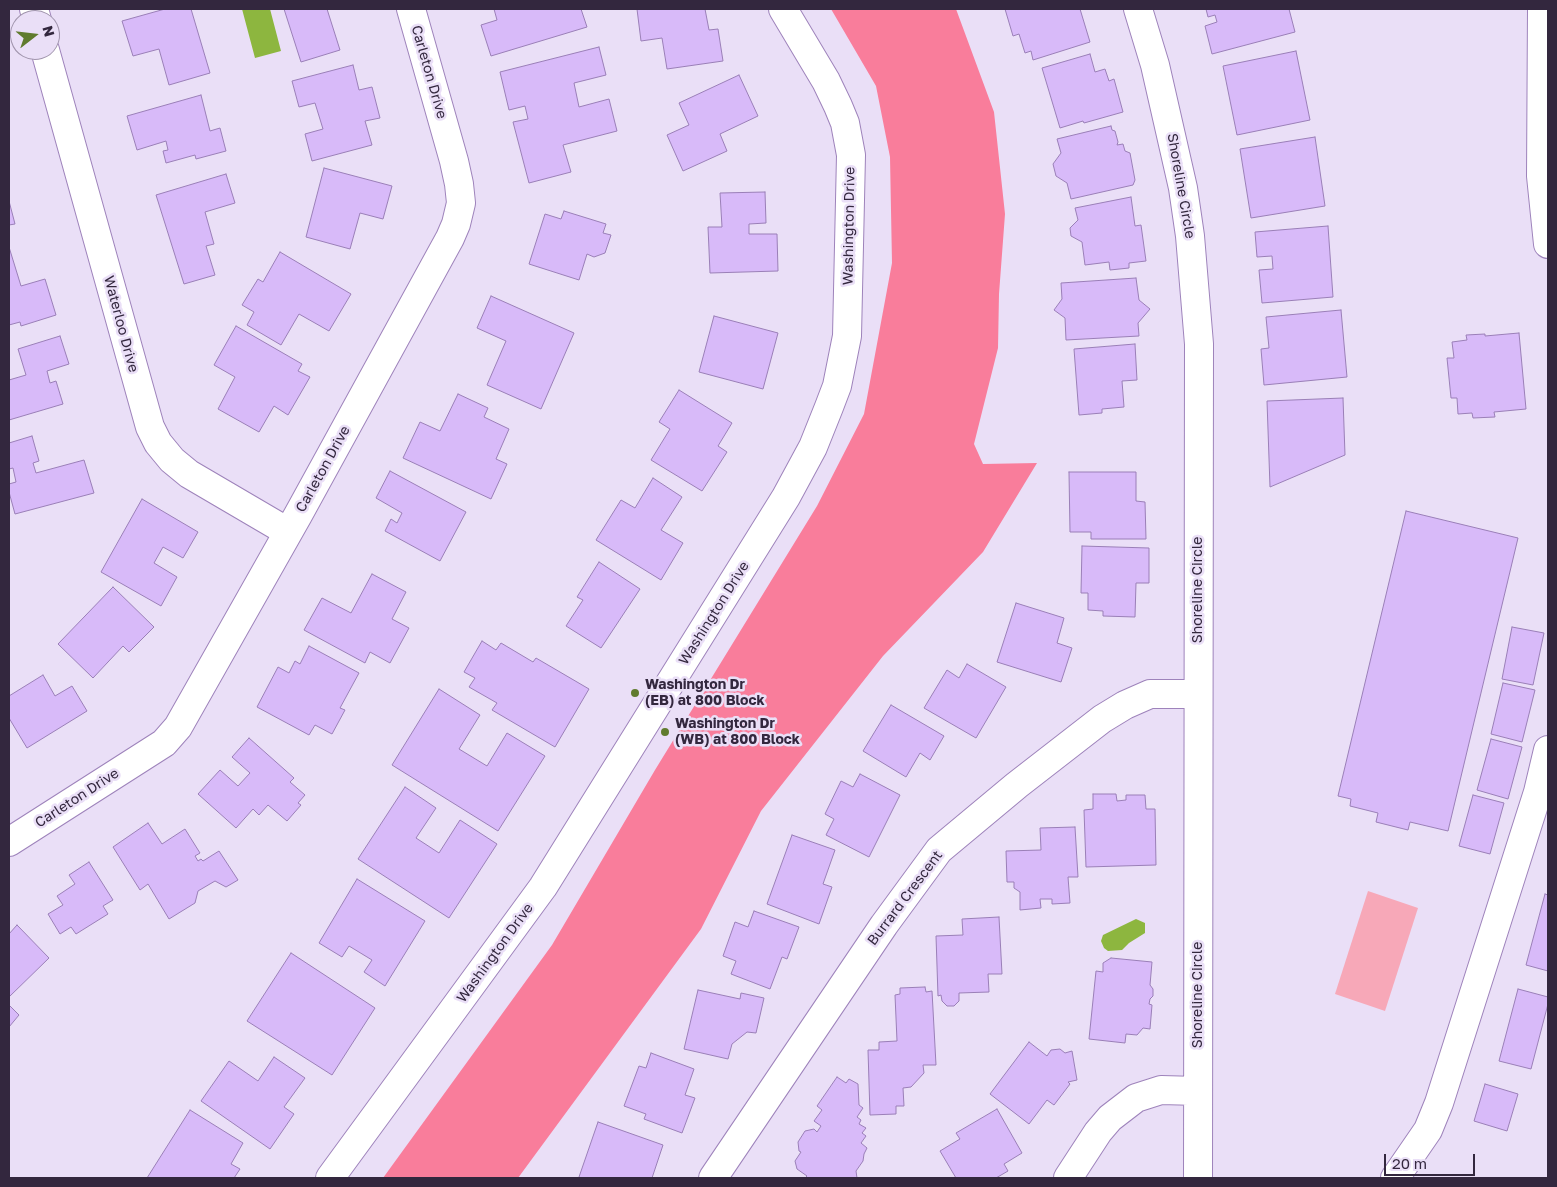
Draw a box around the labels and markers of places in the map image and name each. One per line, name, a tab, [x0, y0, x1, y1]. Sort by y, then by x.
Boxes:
place label: Washington Dr (EB) at 800 Block	[645, 677, 765, 710]
marker: Washington Dr (EB) at 800 Block	[629, 687, 641, 699]
place label: Washington Dr (WB) at 800 Block	[675, 716, 800, 749]
marker: Washington Dr (WB) at 800 Block	[659, 726, 671, 738]

